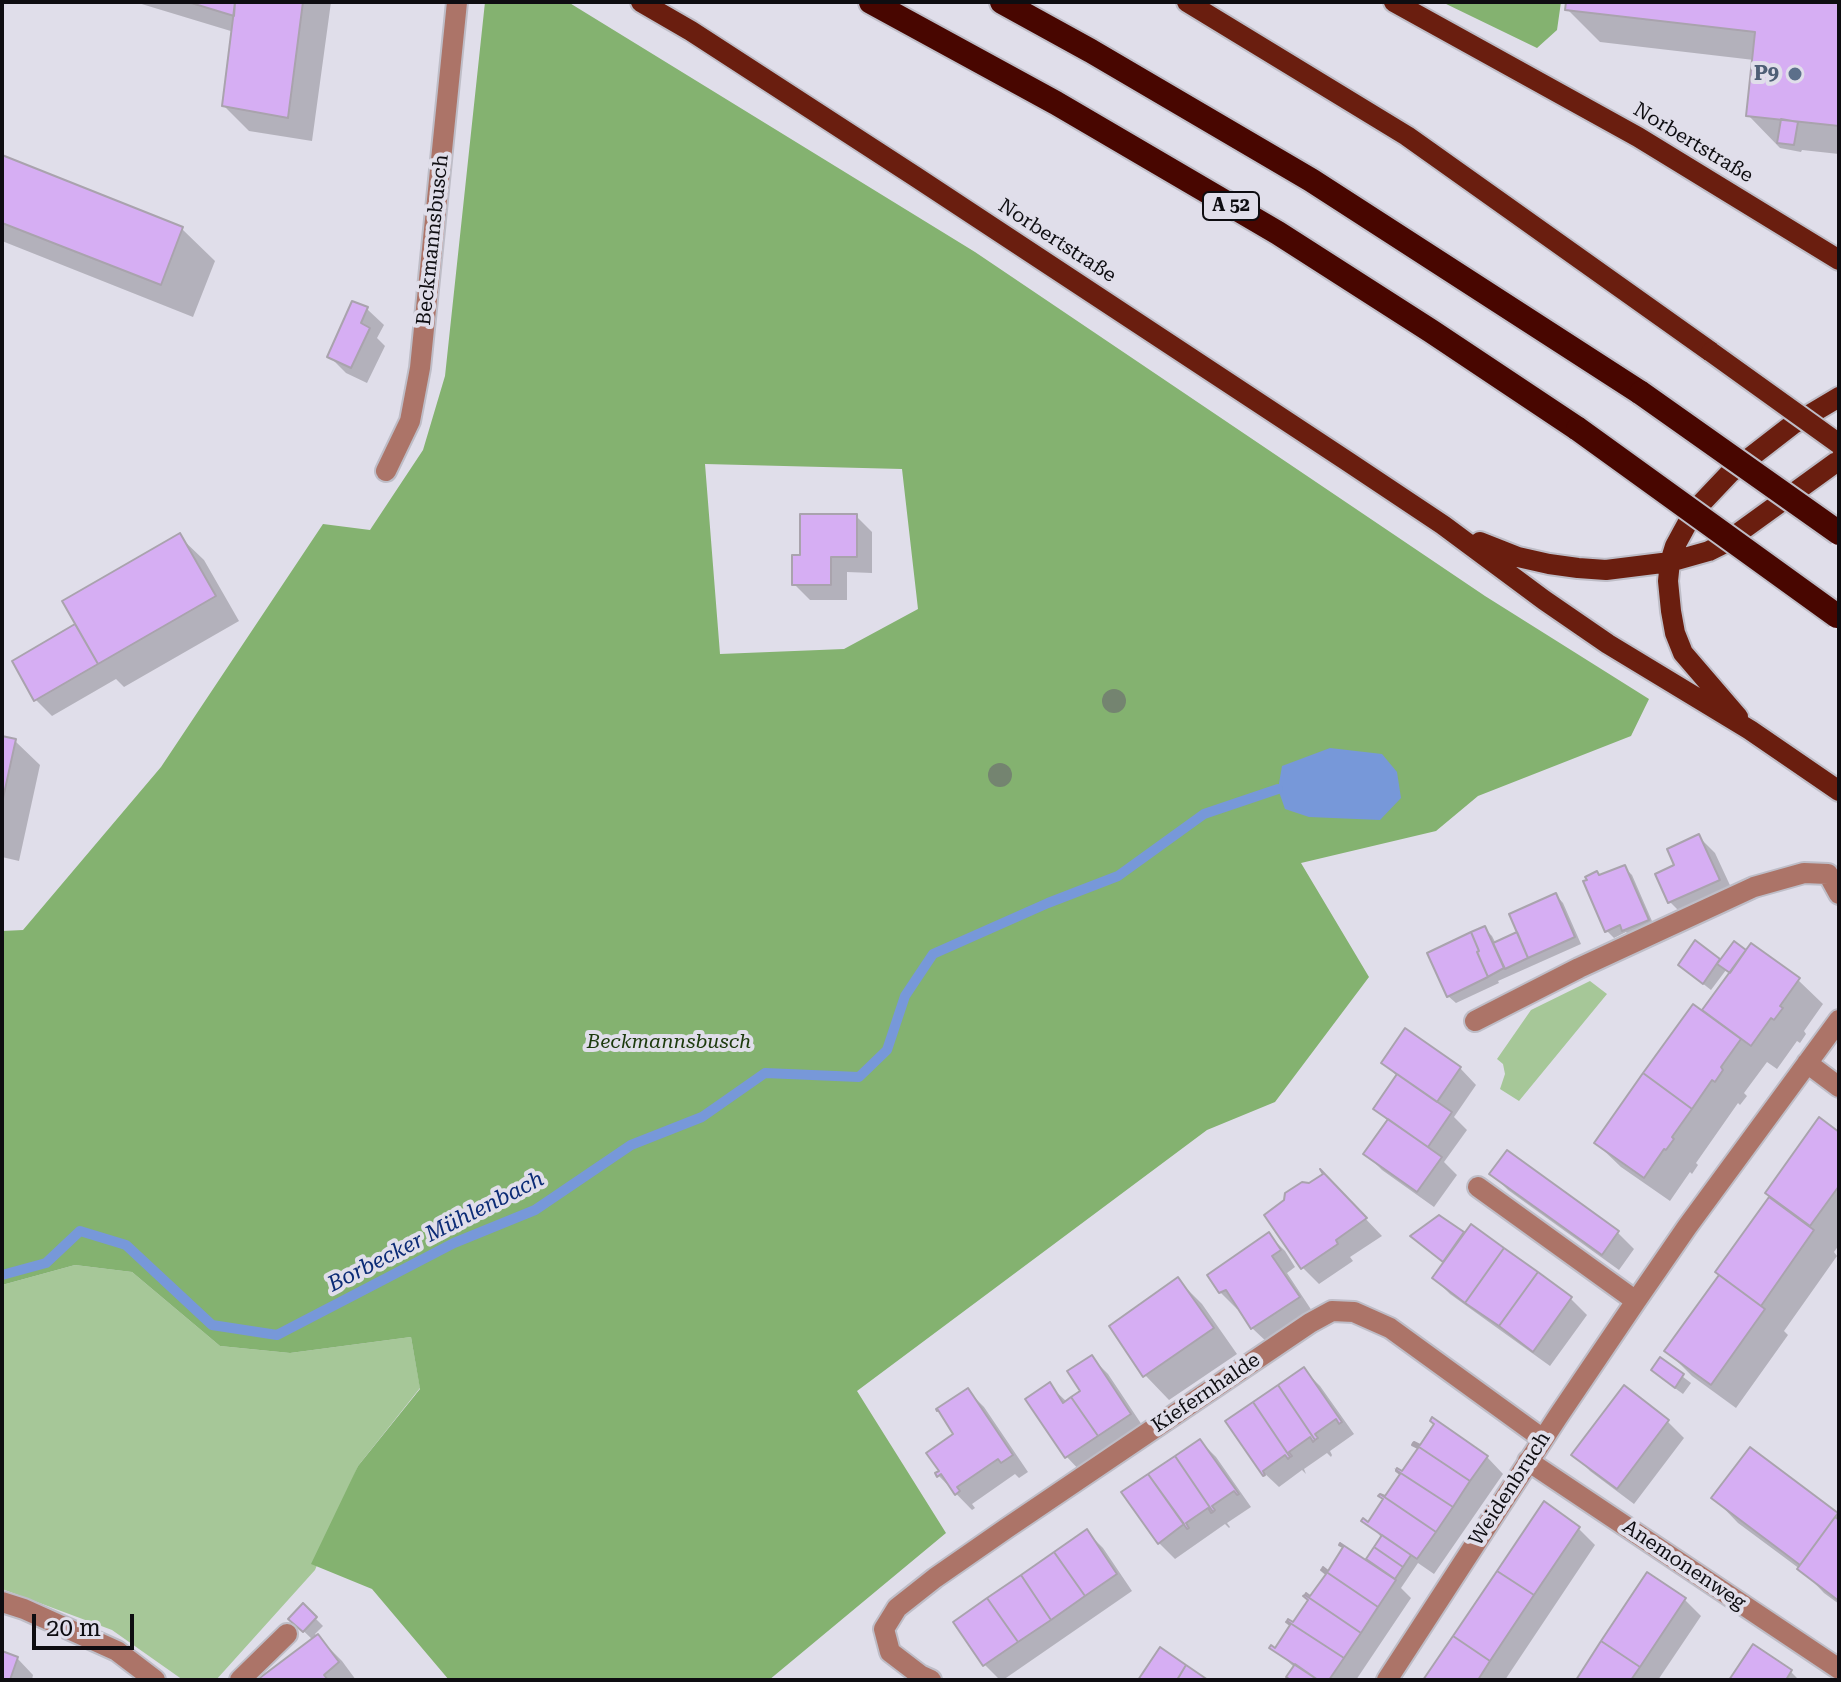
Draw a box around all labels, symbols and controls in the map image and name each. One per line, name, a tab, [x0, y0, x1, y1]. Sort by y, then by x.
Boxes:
place label: P9	[1754, 62, 1779, 86]
marker: P9	[1786, 65, 1804, 83]
street label: Norbertstraße	[1629, 98, 1757, 188]
street label: Beckmannsbusch	[412, 153, 454, 327]
road number: A 52	[1203, 192, 1259, 220]
street label: Norbertstraße	[994, 194, 1120, 288]
park label: Beckmannsbusch	[587, 1030, 751, 1054]
water label: Borbecker Mühlenbach	[323, 1166, 549, 1298]
street label: Kiefernhalde	[1147, 1348, 1265, 1438]
street label: Weidenbruch	[1464, 1428, 1556, 1550]
street label: Anemonenweg	[1618, 1515, 1750, 1615]
scale bar	[36, 1598, 138, 1648]
text: 20 m	[46, 1614, 101, 1642]

